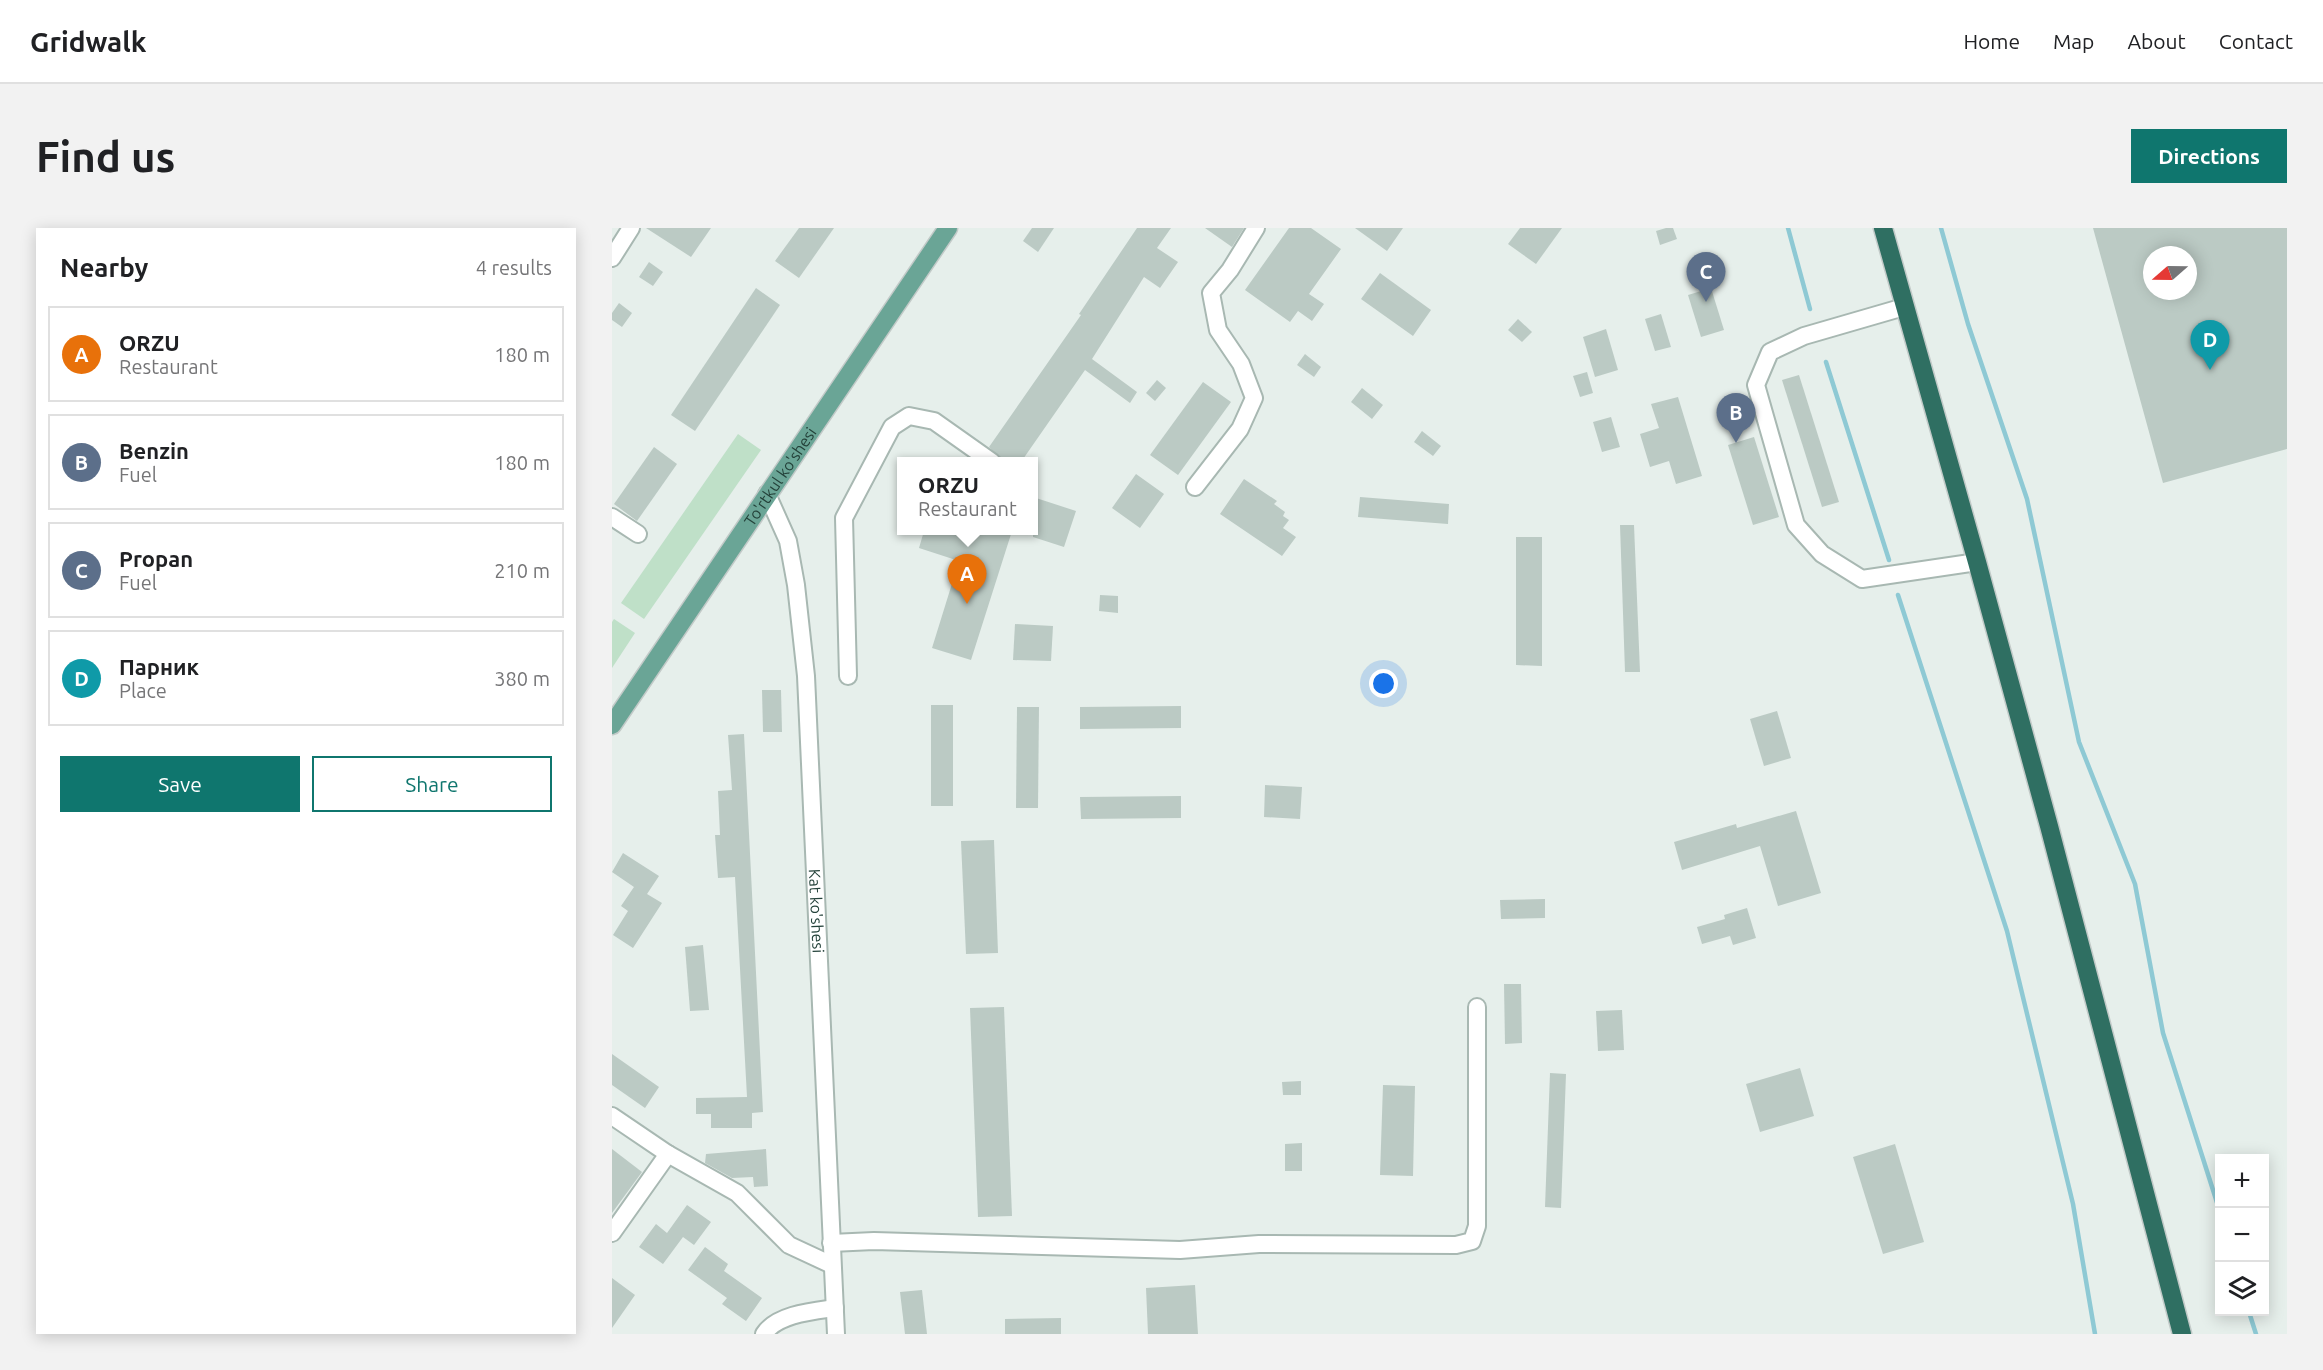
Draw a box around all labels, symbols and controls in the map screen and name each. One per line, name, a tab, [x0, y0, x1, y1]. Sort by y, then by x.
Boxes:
text: Gridwalk	[30, 26, 147, 57]
text: Home	[1963, 29, 2020, 53]
text: Map	[2053, 29, 2094, 53]
text: About	[2127, 29, 2186, 53]
text: Contact	[2219, 29, 2293, 53]
button: Directions	[2131, 129, 2287, 183]
text: Find us	[36, 133, 175, 180]
north arrow	[2143, 246, 2197, 300]
text: Nearby	[60, 253, 148, 282]
pin: C	[1686, 253, 1726, 302]
text: 4 results	[476, 256, 552, 279]
pin: D	[2190, 320, 2230, 370]
text: ORZU	[119, 330, 180, 355]
text: A	[74, 343, 89, 366]
text: 180 m	[494, 343, 550, 366]
text: Restaurant	[119, 355, 218, 378]
pin: B	[1716, 394, 1756, 443]
street label: To'rtkul ko'shesi	[740, 424, 820, 529]
text: Benzin	[119, 438, 189, 463]
text: B	[75, 451, 88, 474]
text: 180 m	[494, 451, 550, 474]
popup	[897, 457, 1038, 535]
text: Fuel	[119, 463, 157, 486]
text: ORZU	[918, 472, 979, 497]
text: Restaurant	[918, 497, 1017, 520]
text: Propan	[119, 546, 193, 571]
pin: A	[948, 554, 986, 604]
text: C	[75, 559, 88, 582]
text: 210 m	[494, 559, 550, 582]
text: Fuel	[119, 571, 157, 594]
text: Парник	[119, 654, 199, 679]
text: D	[74, 667, 89, 690]
text: 380 m	[494, 667, 550, 690]
your location	[1369, 669, 1398, 698]
text: Place	[119, 679, 167, 702]
button: Save	[60, 756, 300, 812]
button: Share	[312, 756, 552, 812]
street label: Kat ko'shesi	[806, 868, 828, 954]
map controls	[2215, 1154, 2269, 1316]
button: +	[2215, 1154, 2269, 1208]
button: −	[2215, 1208, 2269, 1262]
button: layers	[2215, 1262, 2269, 1316]

